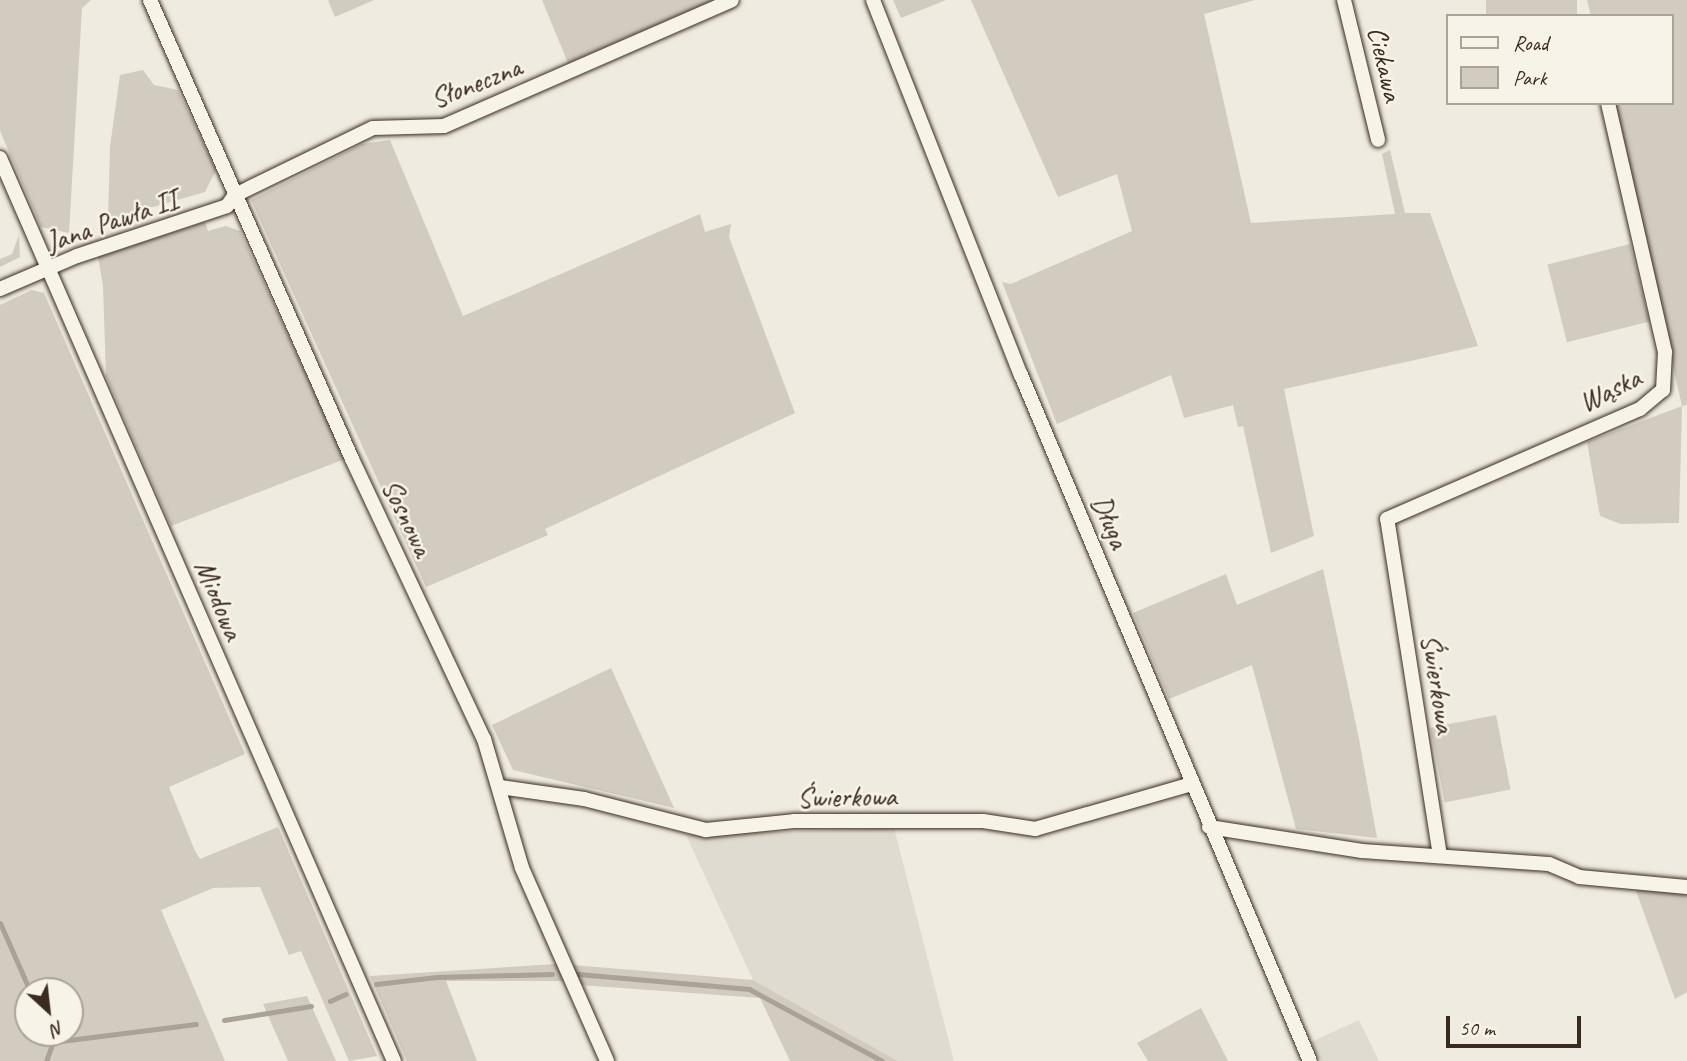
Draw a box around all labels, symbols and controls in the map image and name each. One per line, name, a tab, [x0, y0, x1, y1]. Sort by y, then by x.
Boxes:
legend	[1446, 14, 1673, 105]
street label: Ciekawa	[1360, 23, 1410, 105]
text: Road	[1513, 30, 1548, 56]
street label: Słoneczna	[426, 50, 526, 116]
text: Park	[1513, 65, 1546, 91]
street label: Jana Pawła II	[41, 183, 183, 259]
street label: Wąska	[1574, 361, 1646, 419]
street label: Sosnowa	[375, 474, 439, 562]
street label: Długa	[1084, 491, 1136, 553]
street label: Miodowa	[187, 555, 251, 645]
street label: Świerkowa	[1414, 632, 1462, 736]
street label: Świerkowa	[797, 779, 897, 815]
north arrow	[14, 977, 84, 1047]
scale bar	[1449, 1002, 1584, 1046]
text: 50 m	[1459, 1015, 1495, 1041]
text: N	[47, 1016, 68, 1042]

